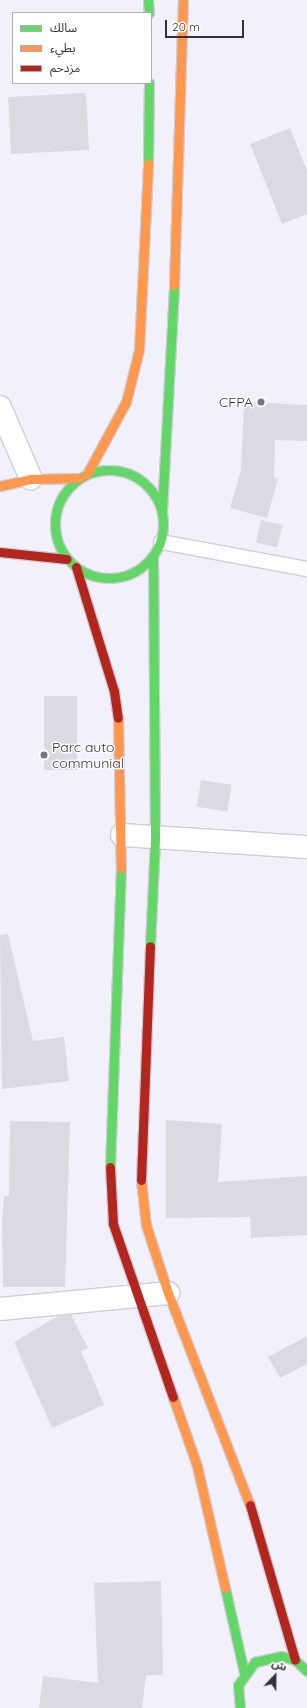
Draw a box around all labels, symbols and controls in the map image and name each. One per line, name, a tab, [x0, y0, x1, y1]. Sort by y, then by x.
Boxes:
legend	[12, 12, 152, 84]
scale bar	[167, 12, 246, 38]
text: 20 m	[172, 19, 200, 34]
text: سالك	[50, 20, 77, 35]
text: بطيء	[50, 40, 76, 55]
text: مزدحم	[50, 60, 80, 75]
place label: CFPA	[219, 394, 253, 410]
marker: CFPA	[256, 397, 266, 407]
place label: Parc auto communial	[52, 739, 124, 772]
marker: Parc auto communial	[39, 750, 49, 760]
north arrow	[255, 1656, 295, 1696]
text: ش	[270, 1656, 289, 1674]

